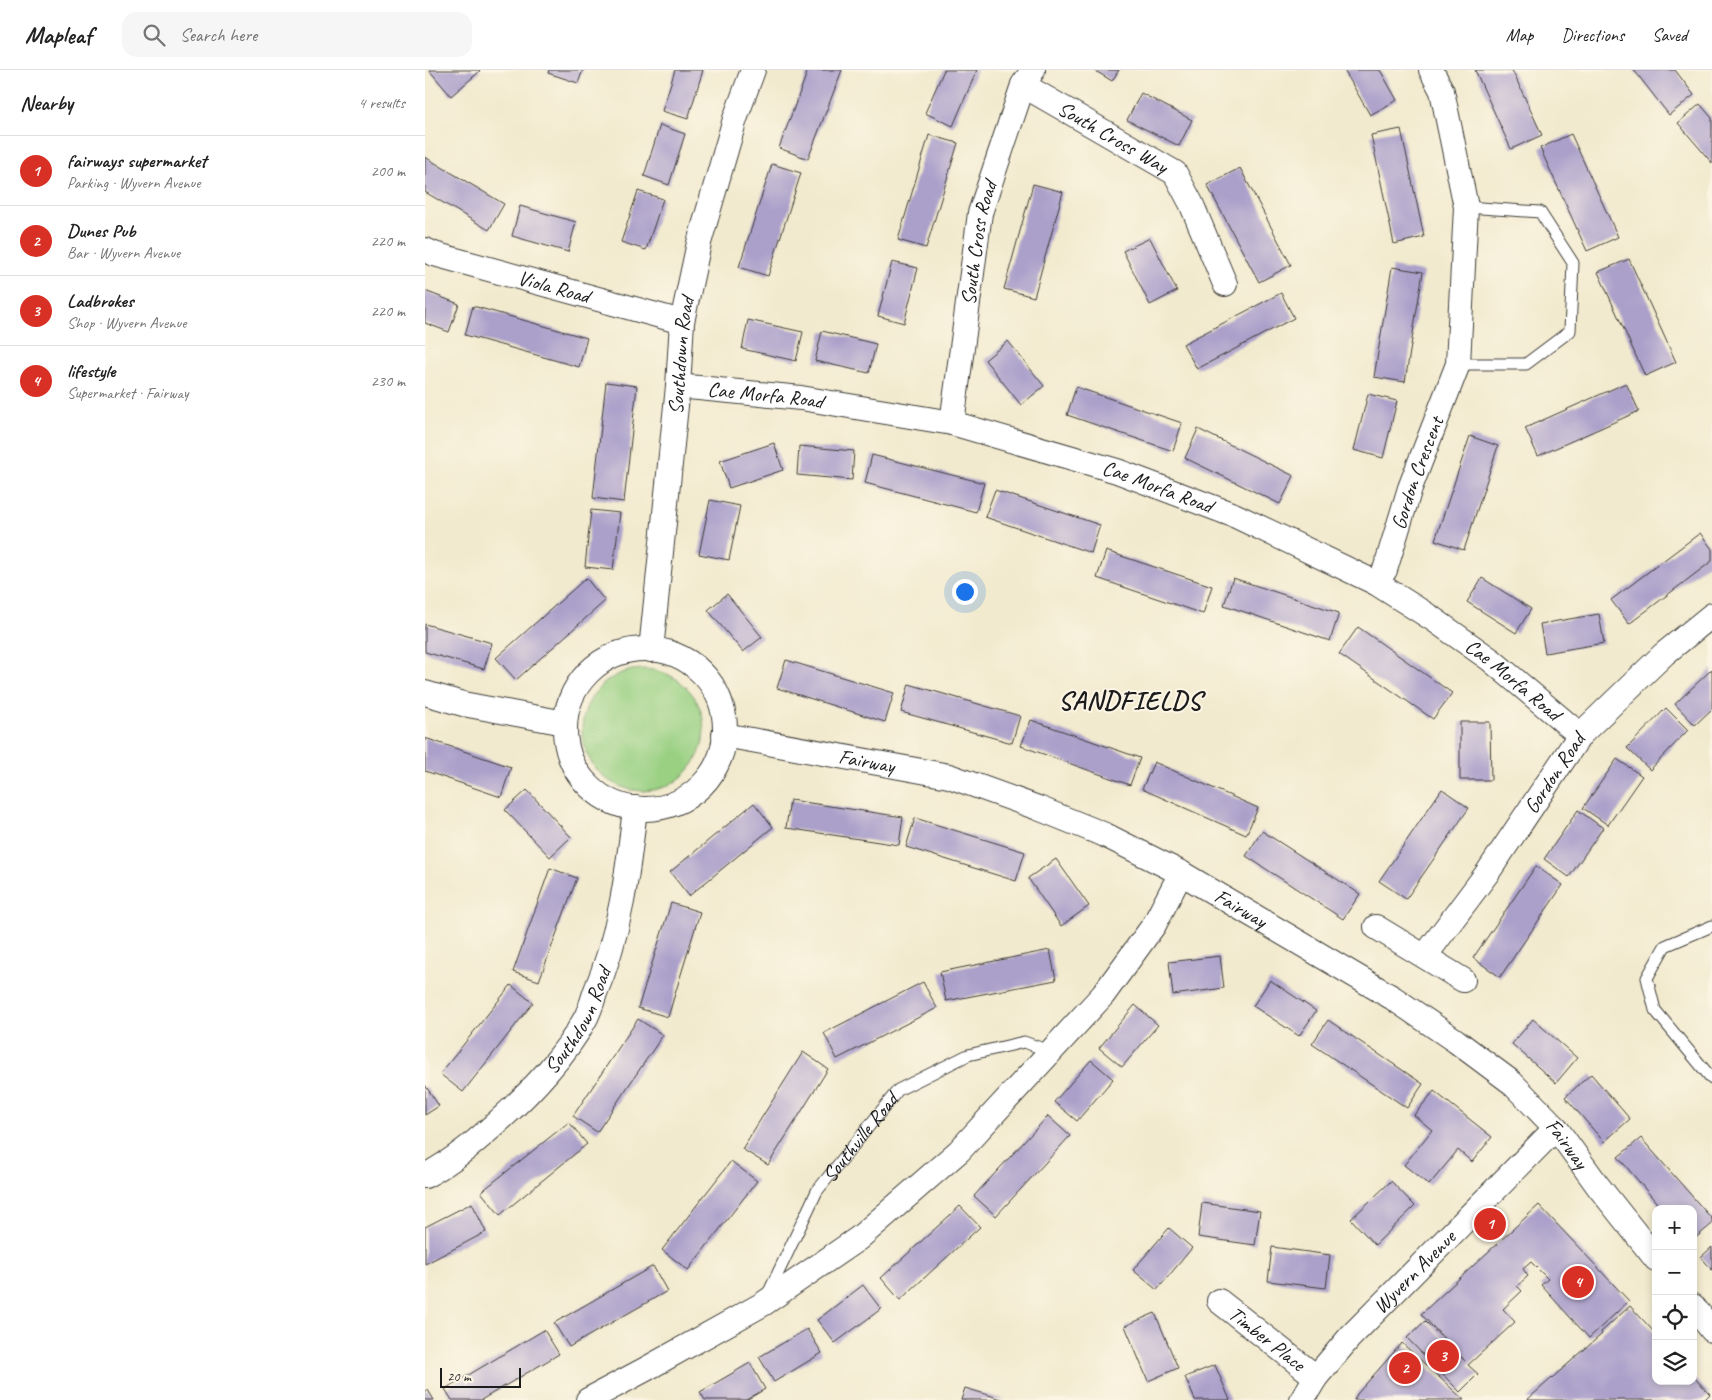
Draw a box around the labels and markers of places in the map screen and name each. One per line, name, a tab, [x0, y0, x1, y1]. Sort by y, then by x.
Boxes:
pin: 1	[1474, 1205, 1506, 1243]
pin: 4	[1562, 1263, 1594, 1301]
pin: 3	[1427, 1337, 1459, 1375]
pin: 2	[1389, 1349, 1421, 1387]

